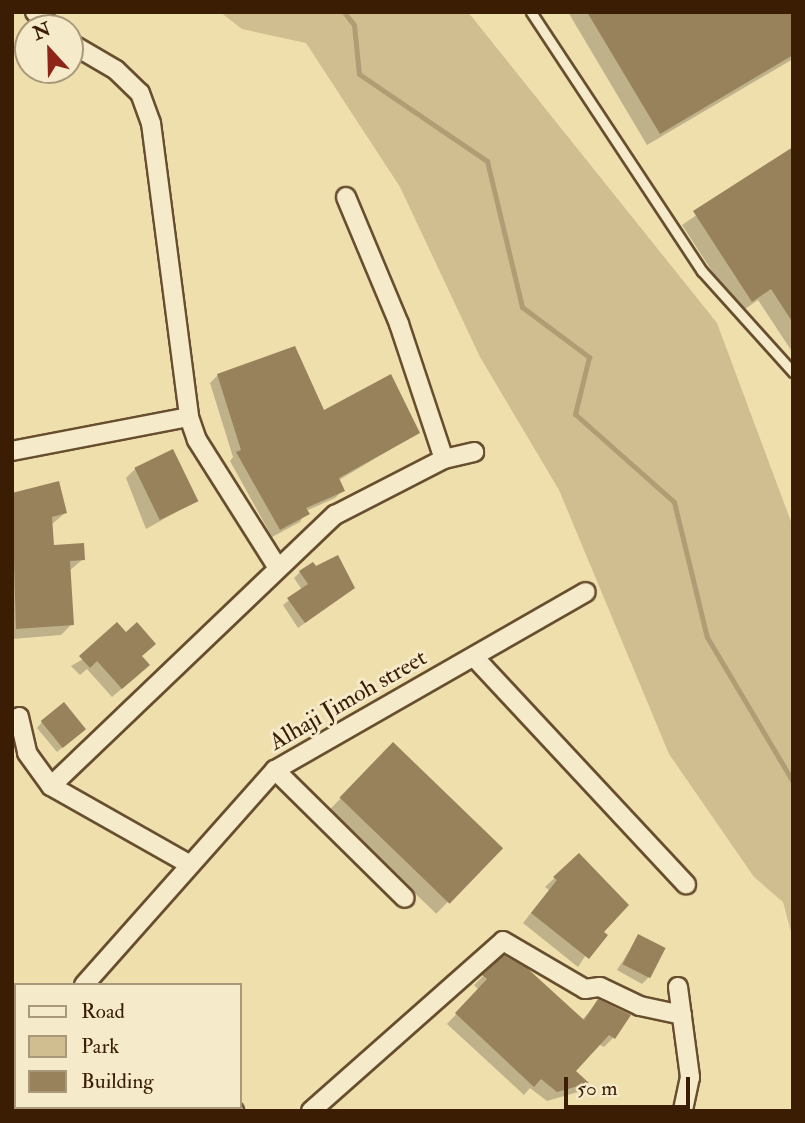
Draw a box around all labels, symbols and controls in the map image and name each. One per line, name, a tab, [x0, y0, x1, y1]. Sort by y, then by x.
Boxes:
north arrow	[14, 14, 84, 84]
text: N	[29, 17, 54, 46]
street label: Alhaji Jimoh street	[264, 643, 432, 757]
legend	[14, 983, 242, 1109]
text: Road	[81, 998, 125, 1025]
text: Park	[81, 1033, 119, 1060]
scale bar	[567, 1064, 693, 1108]
text: Building	[81, 1068, 154, 1095]
text: 50 m	[577, 1075, 618, 1102]

